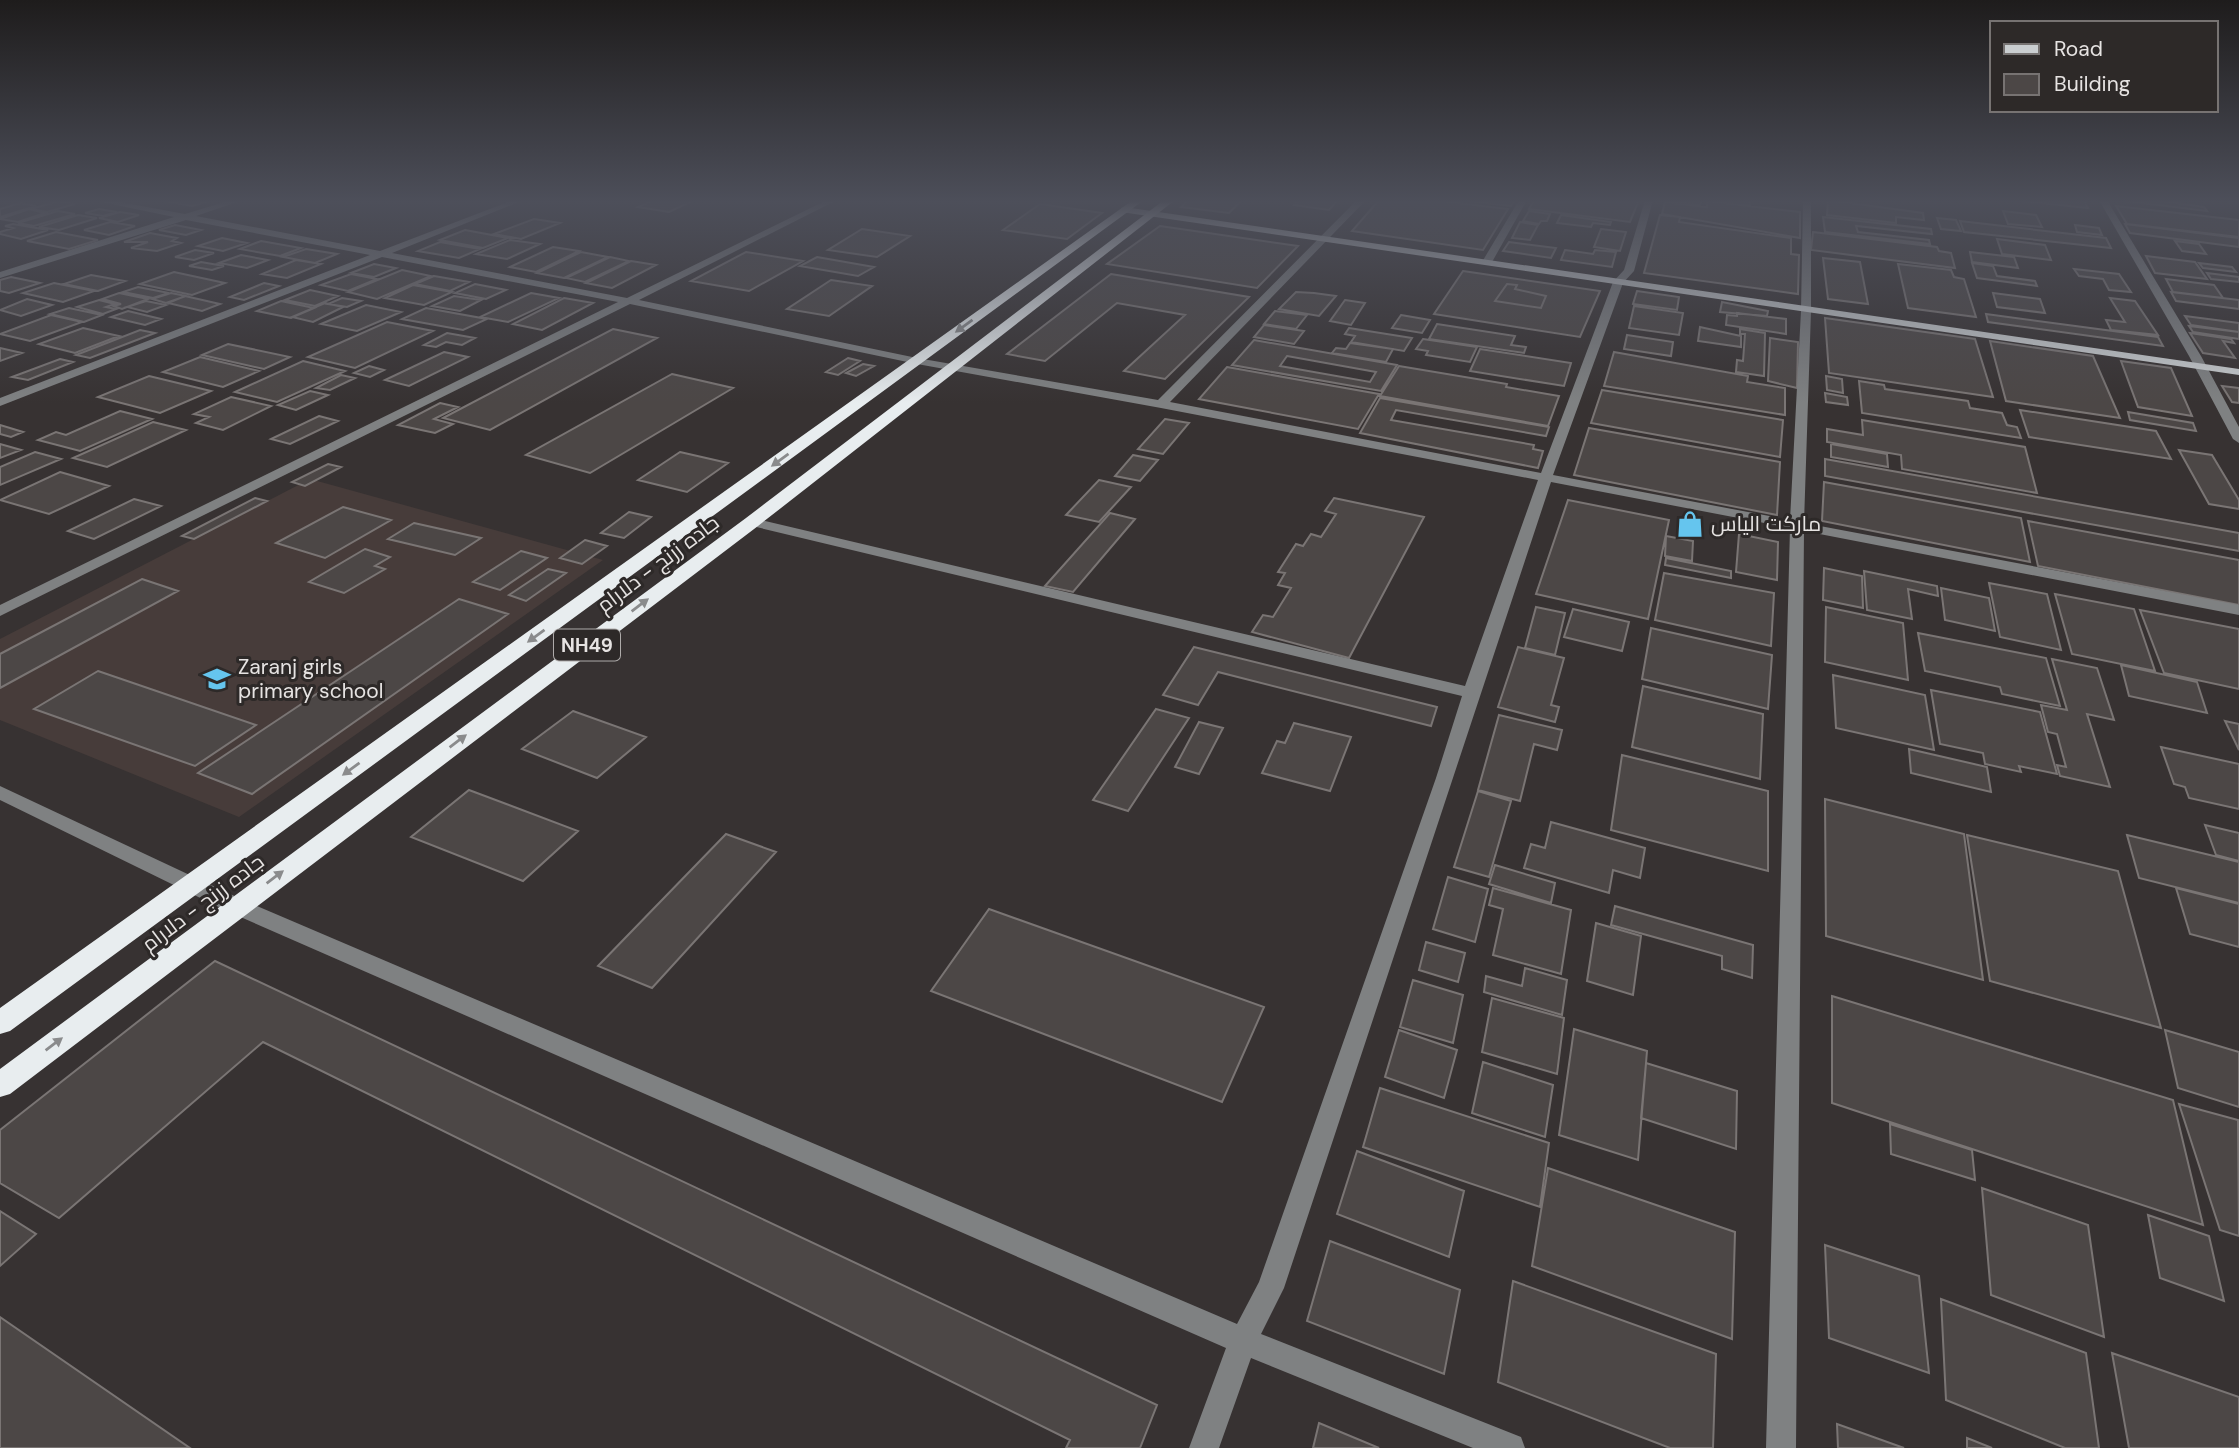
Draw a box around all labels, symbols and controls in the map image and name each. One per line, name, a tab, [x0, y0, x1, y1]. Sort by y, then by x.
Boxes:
legend	[1990, 21, 2218, 112]
text: Road	[2054, 35, 2103, 63]
text: Building	[2054, 70, 2131, 98]
one-way arrow	[956, 319, 974, 334]
one-way arrow	[771, 452, 789, 466]
street label: جاده زرنج - دلارام	[591, 509, 725, 619]
shop icon: مارکت الیاس	[1675, 509, 1705, 539]
place label: مارکت الیاس	[1711, 510, 1821, 538]
one-way arrow	[631, 599, 649, 613]
one-way arrow	[527, 629, 545, 643]
road number: NH49	[554, 630, 620, 660]
place label: Zaranj girls primary school	[238, 653, 383, 705]
school or university icon: Zaranj girls primary school	[202, 664, 232, 694]
one-way arrow	[448, 734, 466, 749]
one-way arrow	[342, 762, 360, 776]
street label: جاده زرنج - دلارام	[136, 848, 270, 958]
one-way arrow	[266, 870, 284, 884]
one-way arrow	[45, 1036, 63, 1051]

